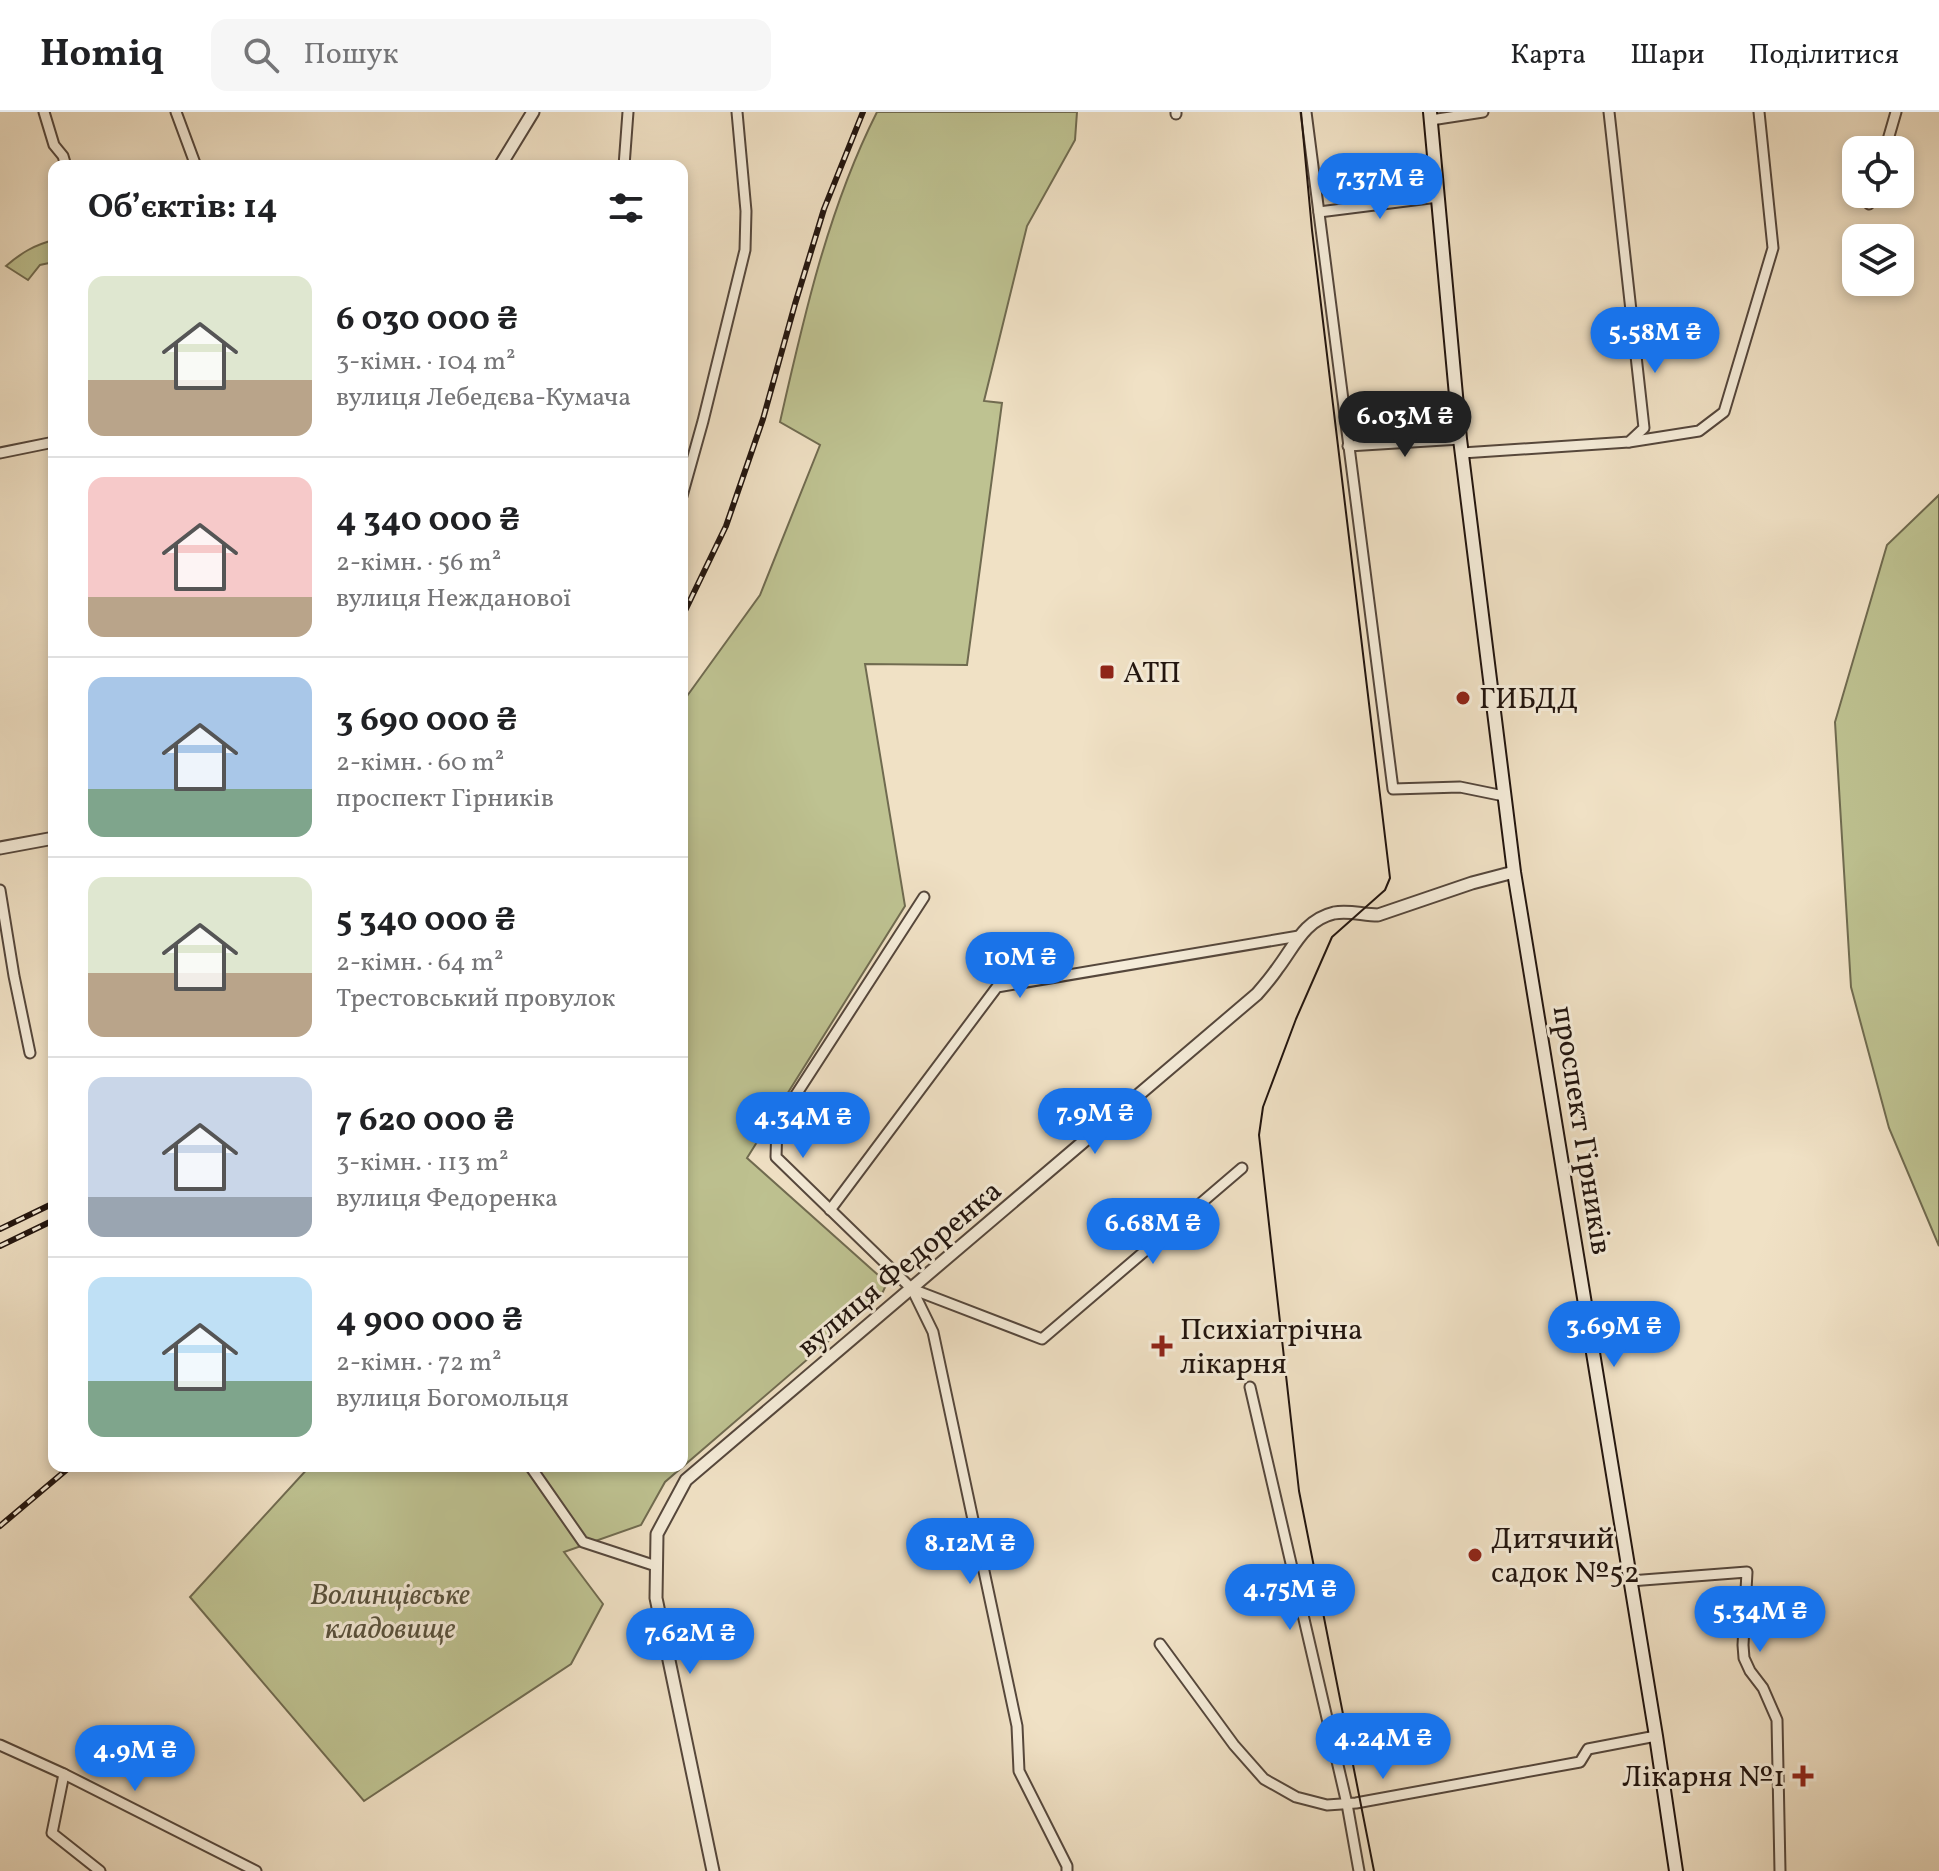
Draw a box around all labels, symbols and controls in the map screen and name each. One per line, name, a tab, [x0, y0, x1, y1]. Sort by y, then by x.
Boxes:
search box	[211, 19, 771, 91]
text: Homiq	[40, 29, 163, 82]
icon: search	[239, 33, 283, 77]
text: Пошук	[303, 34, 399, 76]
text: Карта	[1510, 36, 1586, 75]
text: Шари	[1630, 36, 1705, 75]
text: Поділитися	[1749, 36, 1899, 75]
map controls	[1842, 136, 1914, 296]
button: locate	[1842, 136, 1914, 208]
pin: 7.37M ₴	[1306, 153, 1454, 221]
text: 7.37M ₴	[1335, 161, 1425, 197]
text: Об’єктів: 14	[88, 185, 278, 232]
icon: filters	[604, 186, 648, 230]
button: layers	[1842, 224, 1914, 296]
text: 6 030 000 ₴	[336, 297, 518, 344]
pin: 5.58M ₴	[1581, 307, 1729, 375]
icon: home	[152, 308, 248, 404]
text: 5.58M ₴	[1609, 315, 1701, 351]
text: 3-кімн. · 104 m²	[336, 344, 516, 380]
text: вулиця Лебедєва-Кумача	[336, 380, 631, 416]
pin: 6.03M ₴	[1331, 391, 1479, 459]
text: 6.03M ₴	[1356, 399, 1454, 435]
text: 4 340 000 ₴	[336, 498, 520, 545]
icon: home	[152, 509, 248, 605]
text: 2-кімн. · 56 m²	[336, 545, 501, 581]
text: вулиця Нежданової	[336, 581, 571, 617]
place label: АТП	[1123, 653, 1181, 695]
marker: АТП	[1098, 663, 1116, 681]
place label: ГИБДД	[1479, 679, 1579, 721]
marker: ГИБДД	[1454, 689, 1472, 707]
text: 3 690 000 ₴	[336, 698, 517, 745]
icon: home	[152, 709, 248, 805]
text: 2-кімн. · 60 m²	[336, 745, 504, 781]
text: проспект Гірників	[336, 781, 554, 817]
text: 5 340 000 ₴	[336, 898, 516, 945]
icon: home	[152, 909, 248, 1005]
pin: 10M ₴	[964, 932, 1076, 1000]
text: 10M ₴	[983, 940, 1057, 976]
text: 2-кімн. · 64 m²	[336, 945, 504, 981]
text: Трестовський провулок	[336, 981, 615, 1017]
street label: проспект Гірників	[1541, 1003, 1621, 1258]
pin: 7.9M ₴	[1030, 1088, 1160, 1156]
pin: 4.34M ₴	[729, 1092, 877, 1160]
text: 7.9M ₴	[1056, 1096, 1134, 1132]
text: 7 620 000 ₴	[336, 1098, 515, 1145]
text: 4.34M ₴	[754, 1100, 852, 1136]
icon: home	[152, 1109, 248, 1205]
text: 3-кімн. · 113 m²	[336, 1145, 509, 1181]
street label: вулиця Федоренка	[789, 1171, 1012, 1368]
text: вулиця Федоренка	[336, 1181, 558, 1217]
pin: 6.68M ₴	[1079, 1198, 1227, 1266]
text: 6.68M ₴	[1105, 1206, 1201, 1242]
text: 4 900 000 ₴	[336, 1298, 523, 1345]
pin: 3.69M ₴	[1540, 1301, 1688, 1369]
icon: home	[152, 1309, 248, 1405]
text: 3.69M ₴	[1566, 1309, 1662, 1345]
place label: Психіатрічна лікарня	[1180, 1310, 1363, 1386]
marker: Психіатрічна лікарня	[1151, 1335, 1173, 1357]
text: 2-кімн. · 72 m²	[336, 1345, 502, 1381]
text: вулиця Богомольця	[336, 1381, 569, 1417]
pin: 8.12M ₴	[896, 1518, 1044, 1586]
place label: Дитячий садок №52	[1491, 1519, 1640, 1595]
text: 8.12M ₴	[924, 1526, 1016, 1562]
marker: Дитячий садок №52	[1466, 1546, 1484, 1564]
pin: 4.75M ₴	[1216, 1564, 1364, 1632]
text: 4.75M ₴	[1243, 1572, 1337, 1608]
park label: Волинцівське кладовище	[310, 1575, 470, 1651]
pin: 5.34M ₴	[1686, 1586, 1834, 1654]
text: 5.34M ₴	[1712, 1594, 1808, 1630]
pin: 7.62M ₴	[616, 1608, 764, 1676]
text: 7.62M ₴	[644, 1616, 736, 1652]
pin: 4.24M ₴	[1309, 1713, 1457, 1781]
text: 4.24M ₴	[1334, 1721, 1432, 1757]
pin: 4.9M ₴	[70, 1725, 200, 1793]
text: 4.9M ₴	[93, 1733, 177, 1769]
place label: Лікарня №1	[1622, 1757, 1785, 1799]
marker: Лікарня №1	[1792, 1765, 1814, 1787]

